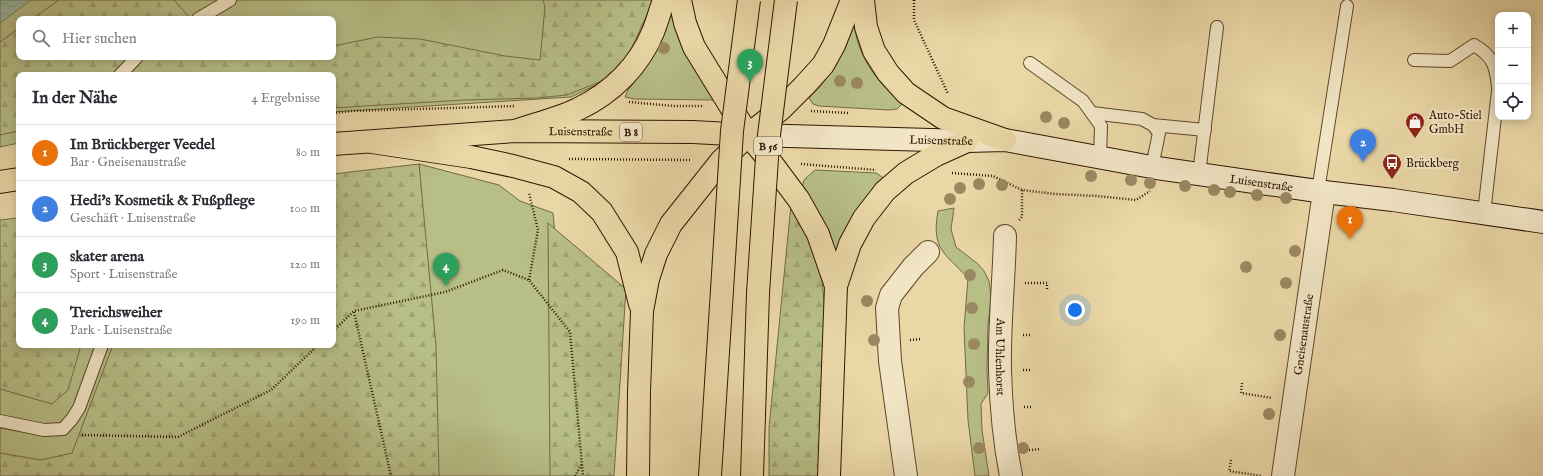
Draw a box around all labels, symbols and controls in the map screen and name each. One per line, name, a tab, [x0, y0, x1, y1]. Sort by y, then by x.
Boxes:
map controls	[1495, 12, 1531, 120]
button: +	[1495, 12, 1531, 48]
search box	[16, 16, 336, 60]
icon: search	[30, 27, 52, 49]
text: Hier suchen	[62, 29, 137, 48]
button: −	[1495, 48, 1531, 84]
pin: 3	[737, 49, 763, 82]
button: locate	[1495, 84, 1531, 120]
text: In der Nähe	[32, 88, 117, 109]
text: 4 Ergebnisse	[252, 90, 320, 107]
place label: Auto-Stiel GmbH	[1428, 108, 1482, 137]
shop icon: Auto-Stiel GmbH	[1404, 111, 1426, 139]
road number: B 8	[620, 123, 642, 141]
street label: Luisenstraße	[549, 124, 613, 140]
pin: 2	[1350, 129, 1376, 162]
street label: Luisenstraße	[909, 132, 973, 149]
text: Im Brückberger Veedel	[70, 135, 215, 154]
road number: B 56	[754, 137, 782, 155]
text: 1	[43, 144, 47, 161]
text: 80 m	[296, 144, 320, 161]
bus stop icon: Brückberg	[1381, 152, 1403, 180]
text: Bar · Gneisenaustraße	[70, 154, 186, 171]
place label: Brückberg	[1406, 156, 1459, 171]
street label: Luisenstraße	[1229, 172, 1294, 196]
text: Hedi's Kosmetik & Fußpflege	[70, 191, 255, 210]
text: 2	[42, 200, 48, 217]
text: 100 m	[290, 200, 320, 217]
pin: 1	[1337, 206, 1363, 239]
text: Geschäft · Luisenstraße	[70, 210, 196, 227]
text: skater arena	[70, 247, 144, 266]
pin: 4	[433, 253, 459, 286]
text: 3	[43, 256, 47, 273]
text: 120 m	[290, 256, 320, 273]
text: Sport · Luisenstraße	[70, 266, 177, 283]
street label: Gneisenaustraße	[1291, 292, 1317, 376]
your location	[1065, 300, 1085, 320]
text: Trerichsweiher	[70, 303, 162, 322]
text: 4	[42, 312, 48, 329]
text: 190 m	[290, 312, 320, 329]
street label: Am Uhlenhorst	[992, 317, 1008, 396]
text: Park · Luisenstraße	[70, 322, 172, 339]

